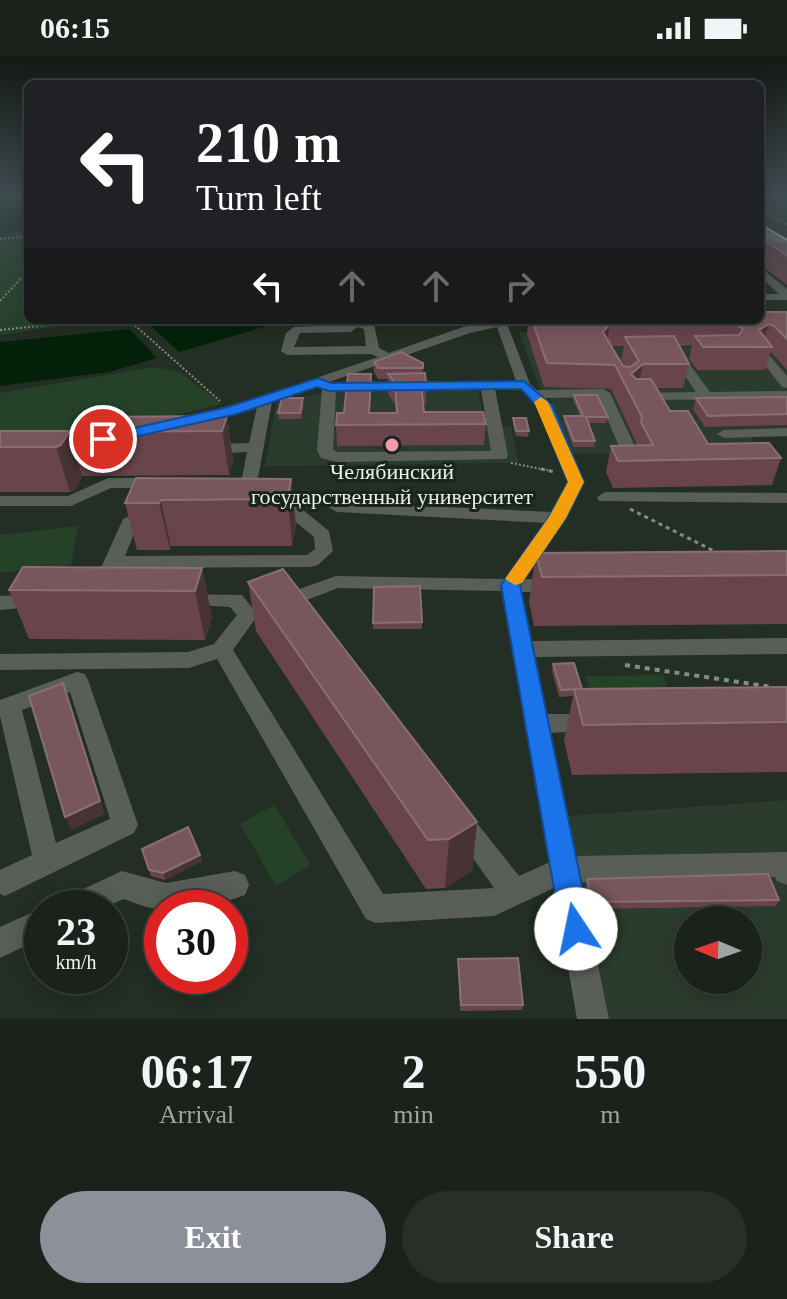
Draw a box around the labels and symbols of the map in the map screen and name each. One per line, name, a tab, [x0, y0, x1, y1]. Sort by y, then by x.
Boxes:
pin	[69, 405, 137, 473]
marker: Челябинский государственный университет	[383, 436, 401, 454]
place label: Челябинский государственный университет	[251, 459, 533, 509]
position arrow	[534, 887, 618, 971]
speed limit sign: 30	[144, 890, 248, 994]
north arrow	[674, 906, 762, 994]

